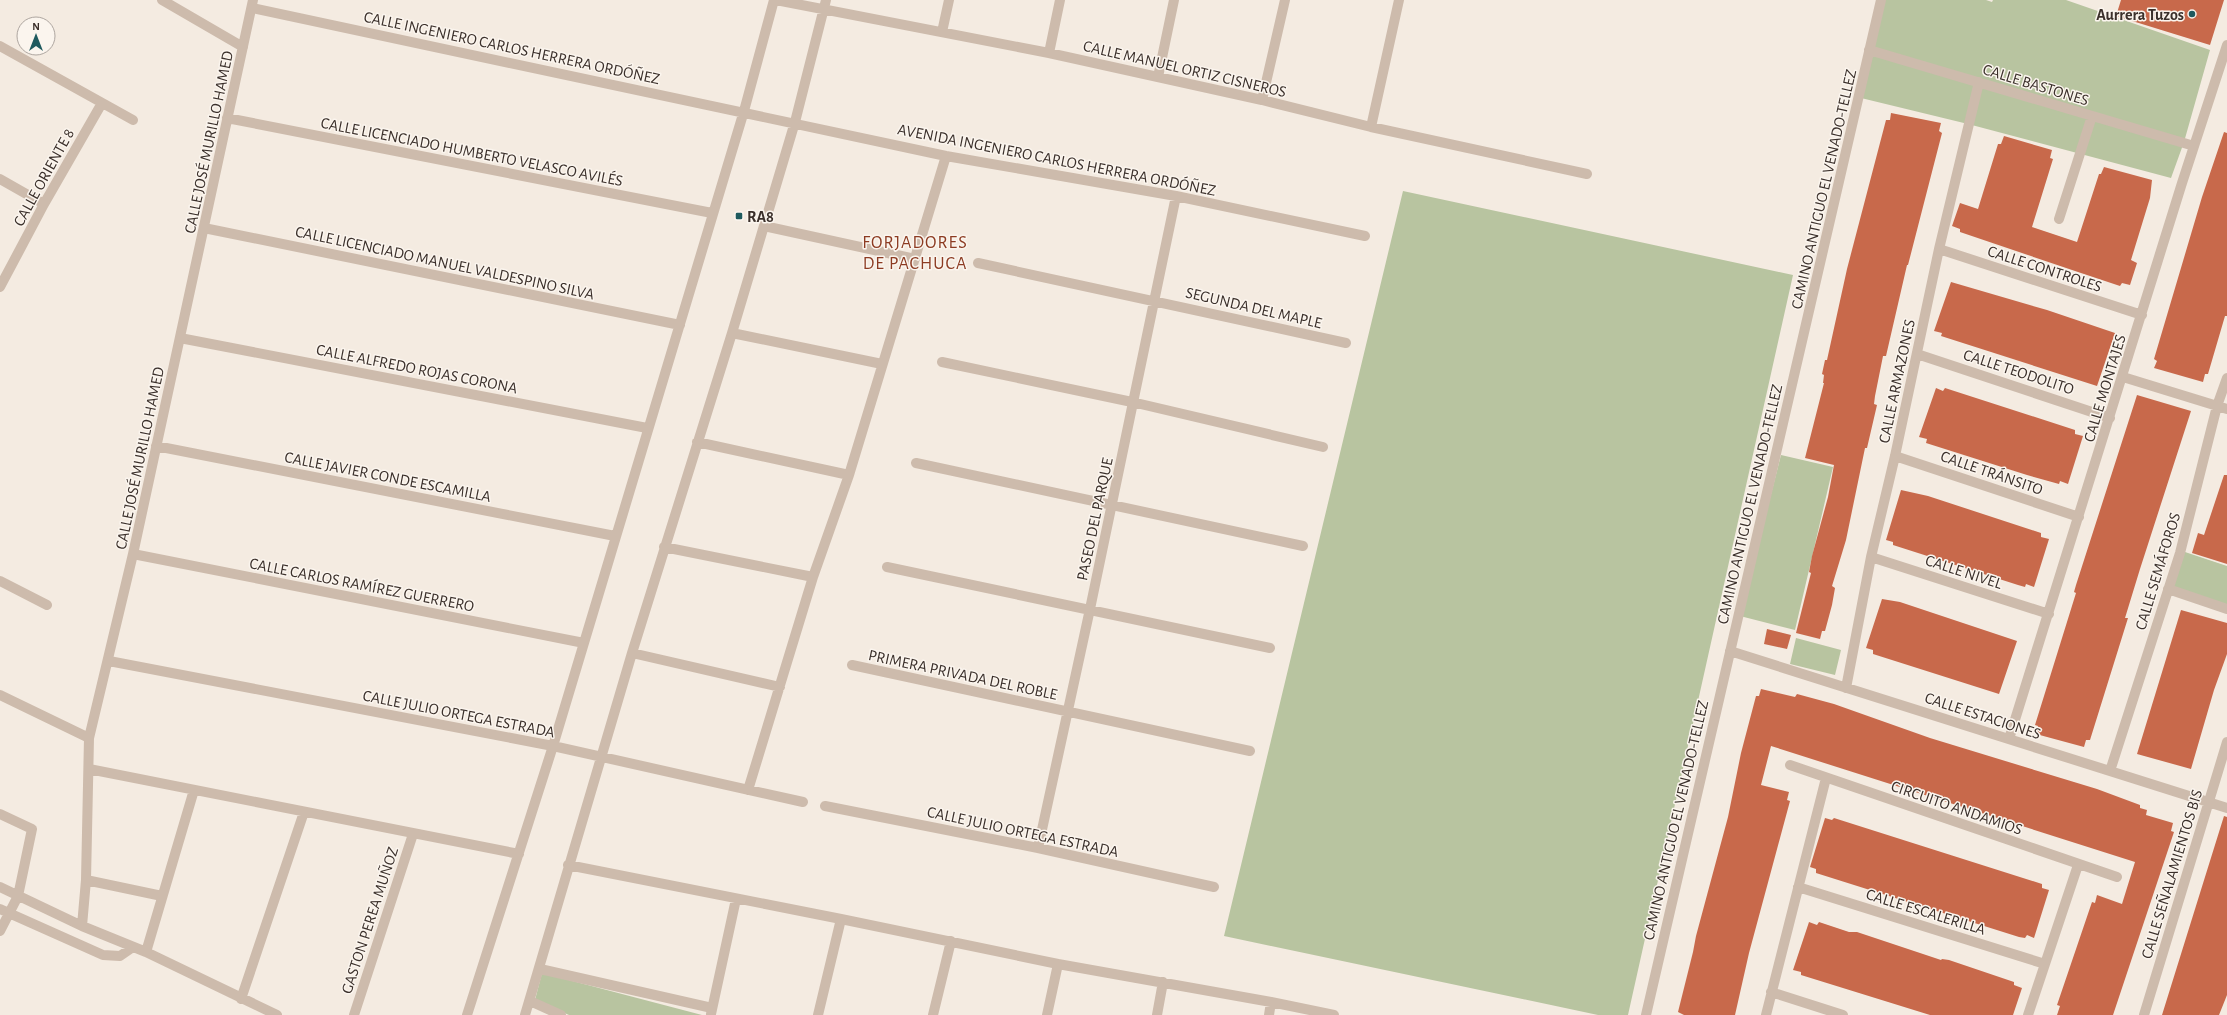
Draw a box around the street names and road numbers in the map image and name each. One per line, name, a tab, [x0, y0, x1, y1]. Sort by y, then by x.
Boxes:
street label: CALLE INGENIERO CARLOS HERRERA ORDÓÑEZ	[362, 7, 662, 87]
street label: CALLE MANUEL ORTIZ CISNEROS	[1082, 38, 1288, 100]
street label: CALLE JOSÉ MURILLO HAMED	[180, 49, 236, 235]
street label: CALLE BASTONES	[1981, 61, 2091, 109]
street label: CAMINO ANTIGUO EL VENADO-TELLEZ	[1789, 68, 1859, 311]
street label: CALLE LICENCIADO HUMBERTO VELASCO AVILÉS	[320, 113, 624, 189]
street label: AVENIDA INGENIERO CARLOS HERRERA ORDÓÑEZ	[896, 119, 1218, 199]
street label: CALLE ORIENTE 8	[11, 126, 77, 229]
street label: CALLE LICENCIADO MANUEL VALDESPINO SILVA	[294, 223, 596, 303]
street label: CALLE CONTROLES	[1986, 243, 2104, 295]
street label: SEGUNDA DEL MAPLE	[1184, 284, 1324, 332]
street label: CALLE ARMAZONES	[1876, 318, 1918, 445]
street label: CALLE MONTAJES	[2081, 333, 2129, 444]
street label: CALLE ALFREDO ROJAS CORONA	[315, 342, 519, 396]
street label: CALLE TEODOLITO	[1961, 347, 2076, 397]
street label: CALLE JOSÉ MURILLO HAMED	[111, 365, 167, 551]
street label: CAMINO ANTIGUO EL VENADO-TELLEZ	[1715, 383, 1785, 626]
street label: CALLE TRÁNSITO	[1938, 446, 2046, 498]
street label: CALLE JAVIER CONDE ESCAMILLA	[283, 449, 492, 505]
street label: PASEO DEL PARQUE	[1074, 456, 1117, 582]
street label: CALLE SEMÁFOROS	[2131, 510, 2183, 632]
street label: CALLE NIVEL	[1923, 552, 2004, 592]
street label: CALLE CARLOS RAMÍREZ GUERRERO	[248, 553, 476, 615]
street label: PRIMERA PRIVADA DEL ROBLE	[867, 647, 1059, 703]
street label: CALLE JULIO ORTEGA ESTRADA	[361, 687, 556, 740]
street label: CALLE ESTACIONES	[1923, 690, 2043, 742]
street label: CAMINO ANTIGUO EL VENADO-TELLEZ	[1641, 699, 1711, 942]
street label: CIRCUITO ANDAMIOS	[1889, 778, 2024, 838]
street label: CALLE SEÑALAMIENTOS BIS	[2137, 787, 2205, 961]
street label: CALLE JULIO ORTEGA ESTRADA	[926, 804, 1120, 860]
street label: GASTON PEREA MUÑOZ	[337, 844, 401, 996]
street label: CALLE ESCALERILLA	[1864, 886, 1987, 938]

